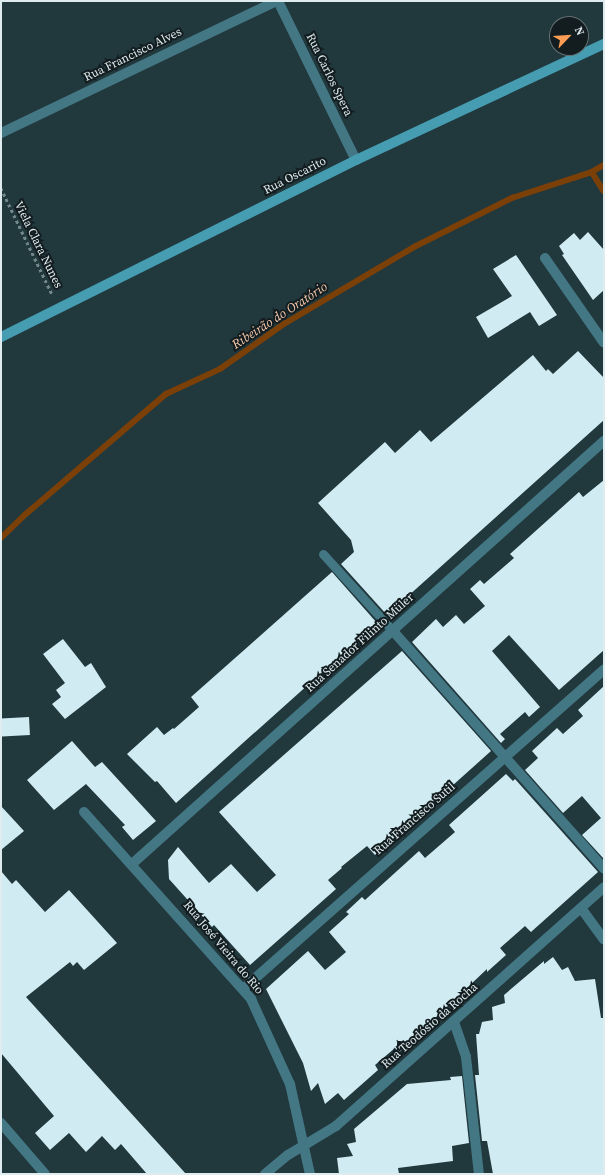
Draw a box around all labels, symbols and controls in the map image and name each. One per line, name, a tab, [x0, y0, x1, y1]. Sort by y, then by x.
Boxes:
north arrow	[549, 16, 589, 56]
text: N	[571, 24, 588, 38]
street label: Rua Francisco Alves	[82, 25, 184, 85]
street label: Rua Carlos Spera	[303, 31, 355, 119]
street label: Rua Oscarito	[261, 154, 329, 198]
street label: Viela Clara Nunes	[11, 199, 65, 291]
water label: Ribeirão do Oratório	[229, 279, 331, 353]
street label: Rua Senador Filinto Müler	[303, 591, 417, 695]
street label: Rua Francisco Sutil	[372, 780, 458, 858]
street label: Rua José Vieira do Rio	[180, 898, 266, 998]
street label: Rua Teodósio da Rocha	[379, 980, 481, 1072]

